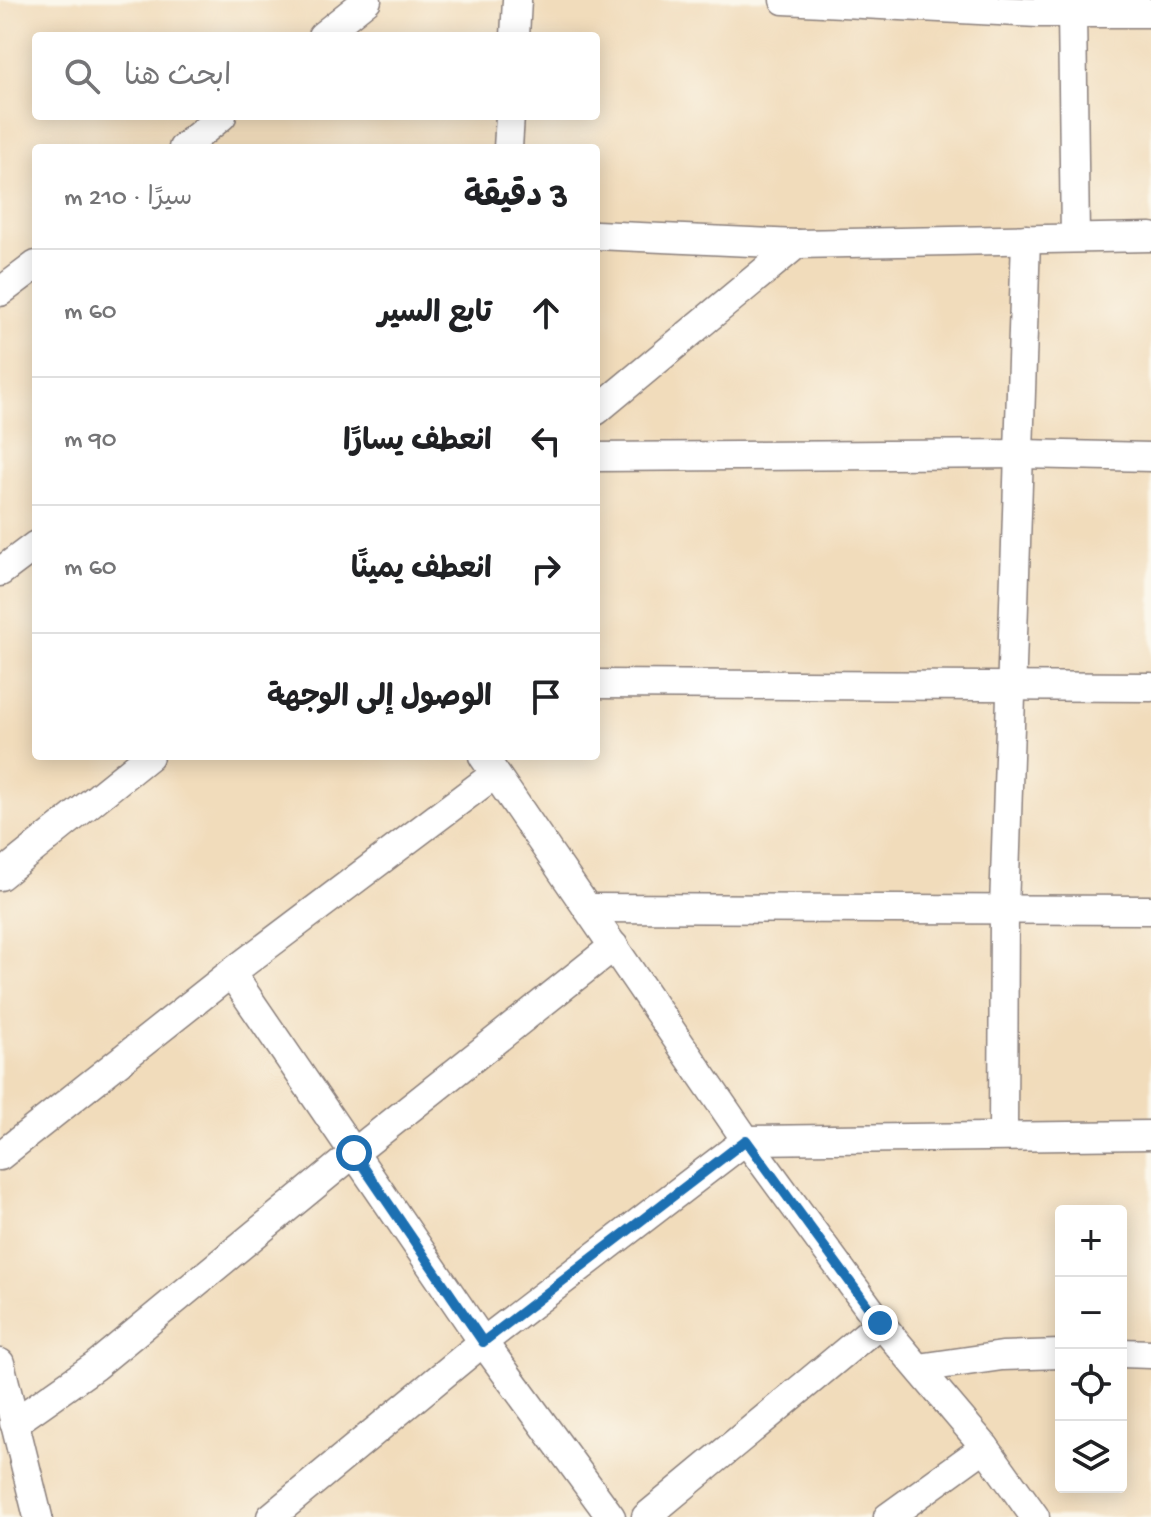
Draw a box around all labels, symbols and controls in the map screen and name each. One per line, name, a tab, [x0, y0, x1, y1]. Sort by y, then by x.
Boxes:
search box	[32, 32, 600, 120]
icon: search	[60, 54, 104, 98]
text: ابحث هنا	[124, 61, 231, 96]
text: 3 دقيقة	[464, 179, 568, 219]
text: سيرًا · 210 m	[64, 184, 192, 215]
icon: ahead	[524, 291, 568, 335]
text: 60 m	[64, 298, 117, 329]
text: تابع السير	[378, 298, 492, 333]
icon: left	[524, 419, 568, 463]
text: 90 m	[64, 426, 116, 457]
text: انعطف يسارًا	[343, 426, 492, 461]
icon: right	[524, 547, 568, 591]
text: 60 m	[64, 554, 117, 585]
text: انعطف يمينًا	[351, 554, 492, 589]
icon: arrive	[524, 675, 568, 719]
text: الوصول إلى الوجهة	[267, 682, 492, 717]
route start	[336, 1135, 372, 1171]
map controls	[1055, 1205, 1127, 1493]
button: +	[1055, 1205, 1127, 1277]
button: −	[1055, 1277, 1127, 1349]
route end	[862, 1305, 898, 1341]
button: locate	[1055, 1349, 1127, 1421]
button: layers	[1055, 1421, 1127, 1493]

